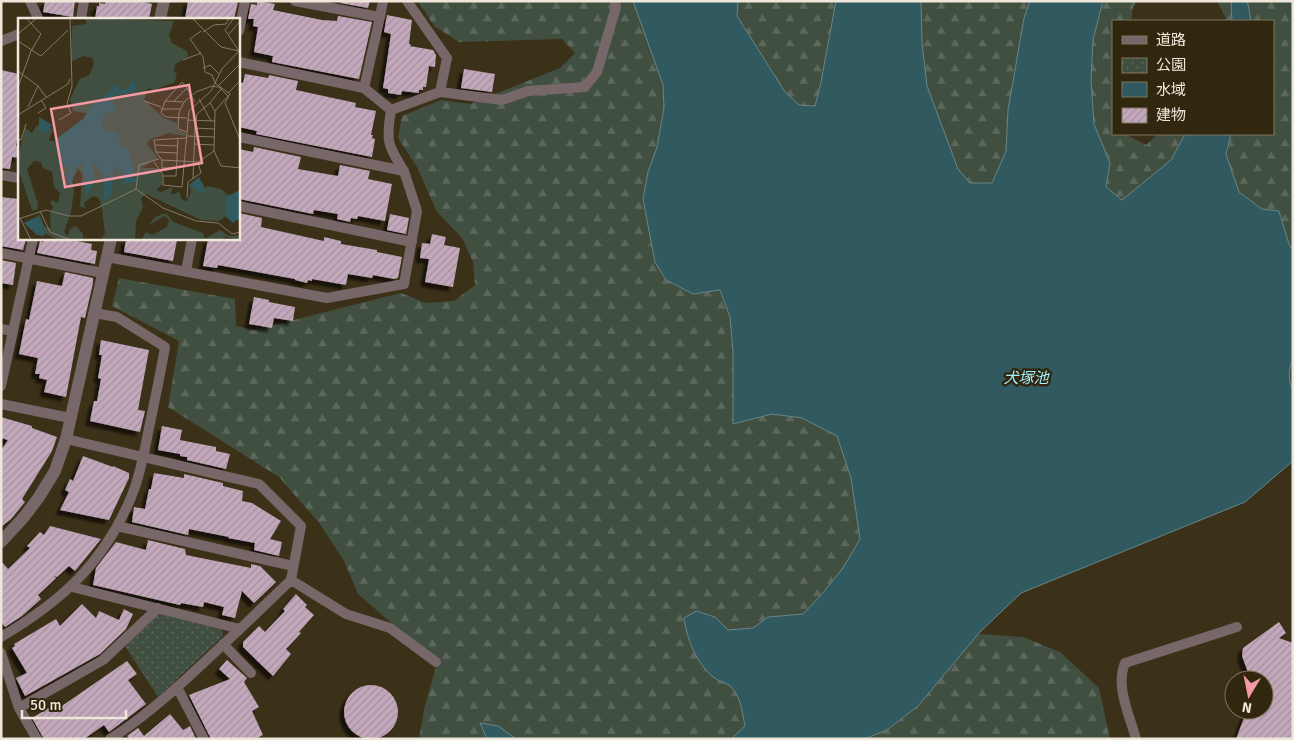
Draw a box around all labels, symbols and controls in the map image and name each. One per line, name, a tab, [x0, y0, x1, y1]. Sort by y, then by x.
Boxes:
inset map	[18, 18, 240, 240]
legend	[1112, 20, 1274, 135]
text: 道路	[1156, 31, 1186, 49]
text: 公園	[1156, 56, 1186, 74]
text: 水域	[1156, 81, 1186, 99]
text: 建物	[1156, 106, 1186, 124]
water label: 犬塚池	[1003, 369, 1050, 387]
north arrow	[1224, 670, 1274, 720]
scale bar	[22, 688, 126, 720]
text: 50 m	[30, 696, 61, 714]
text: N	[1241, 698, 1253, 717]

